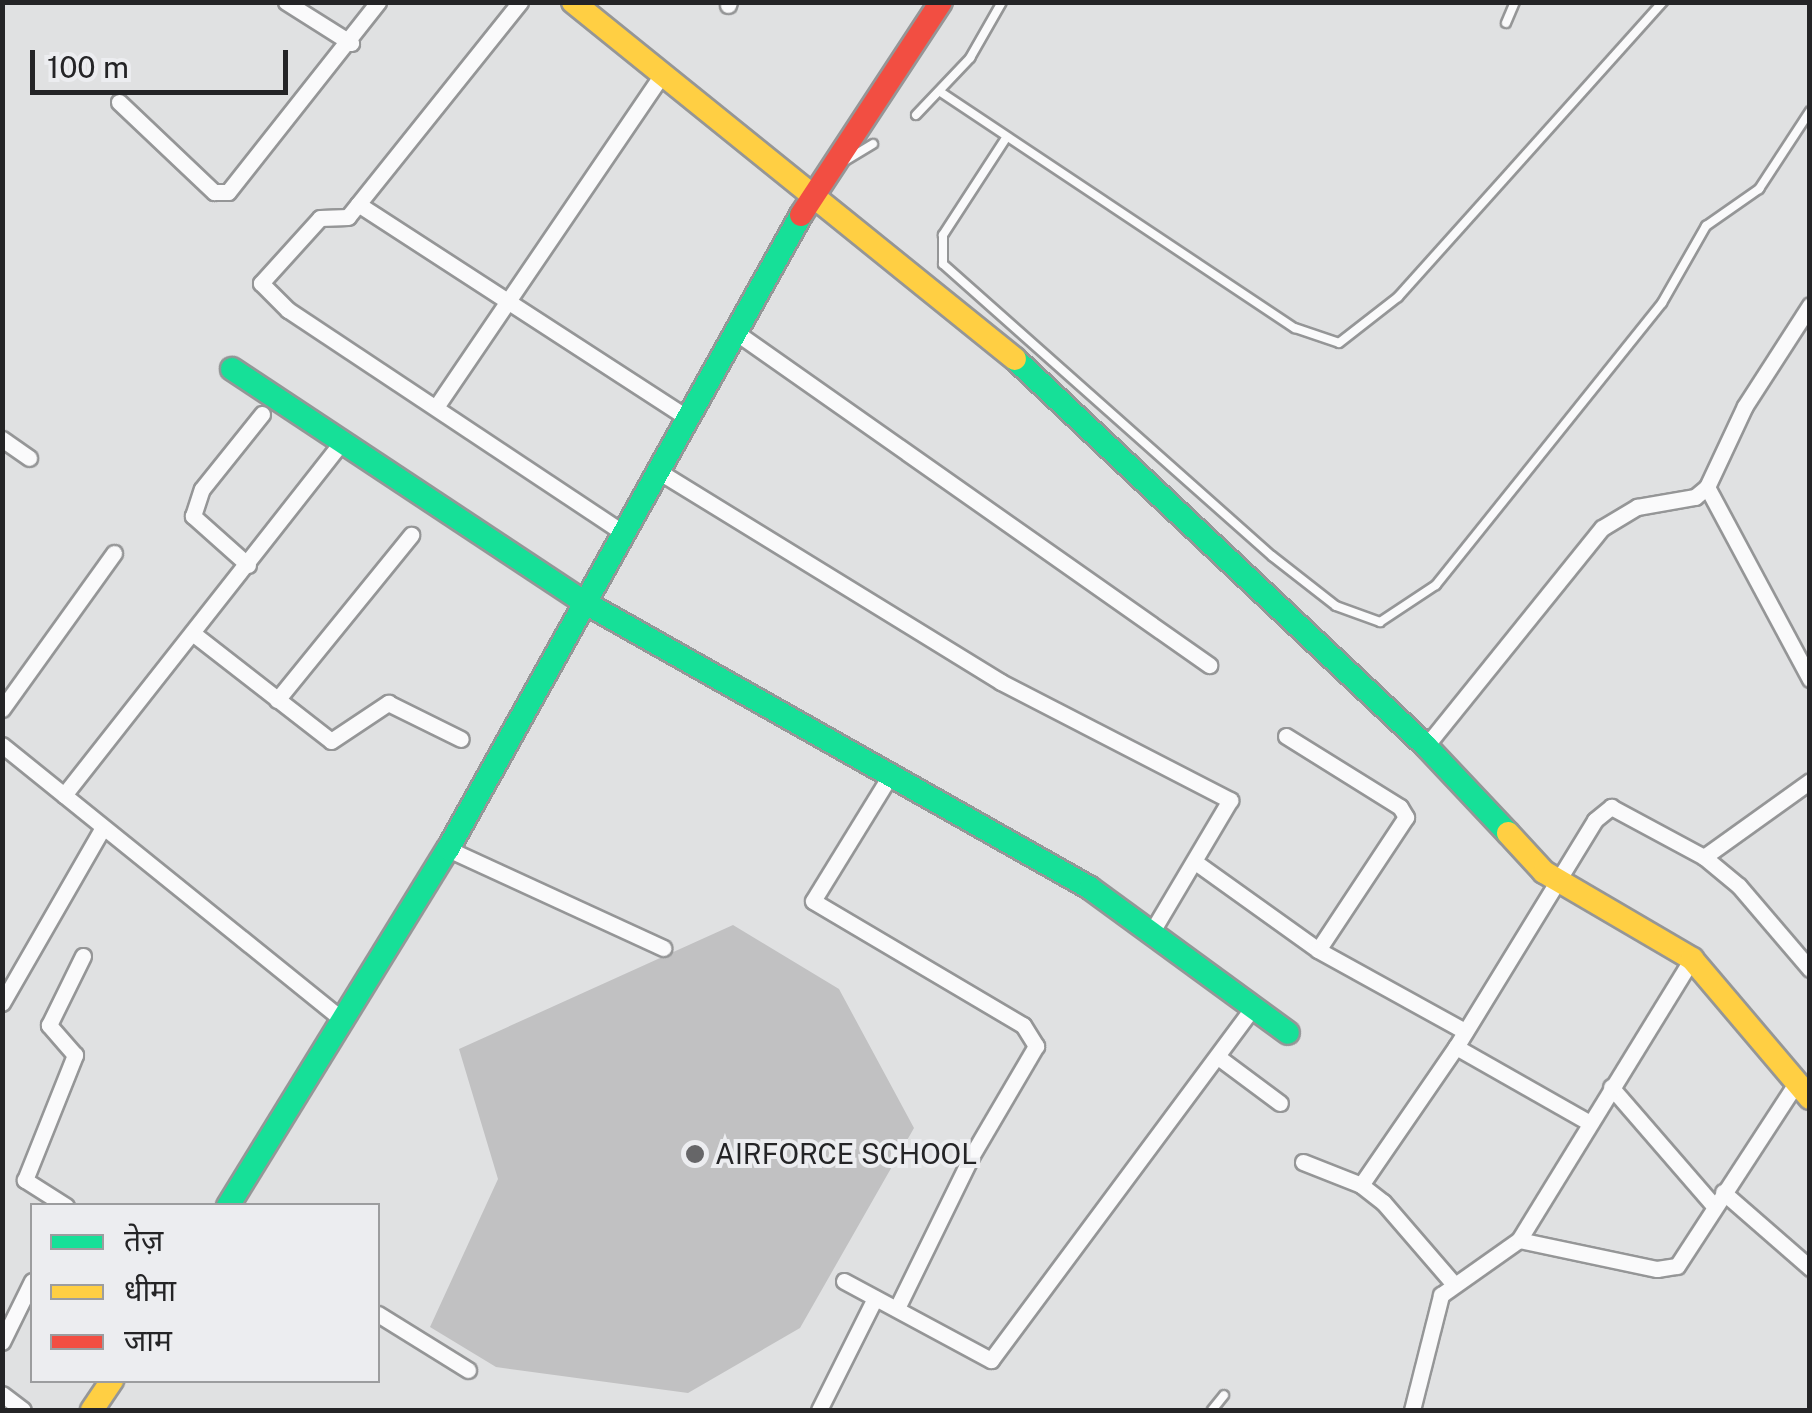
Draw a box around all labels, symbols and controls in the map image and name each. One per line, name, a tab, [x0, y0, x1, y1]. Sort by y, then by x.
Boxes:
scale bar	[35, 30, 292, 92]
text: 100 m	[47, 49, 129, 85]
place label: AIRFORCE SCHOOL	[715, 1137, 977, 1171]
marker: AIRFORCE SCHOOL	[684, 1143, 706, 1165]
legend	[30, 1203, 380, 1383]
text: तेज़	[124, 1222, 163, 1258]
text: धीमा	[124, 1272, 176, 1308]
text: जाम	[124, 1322, 172, 1358]

